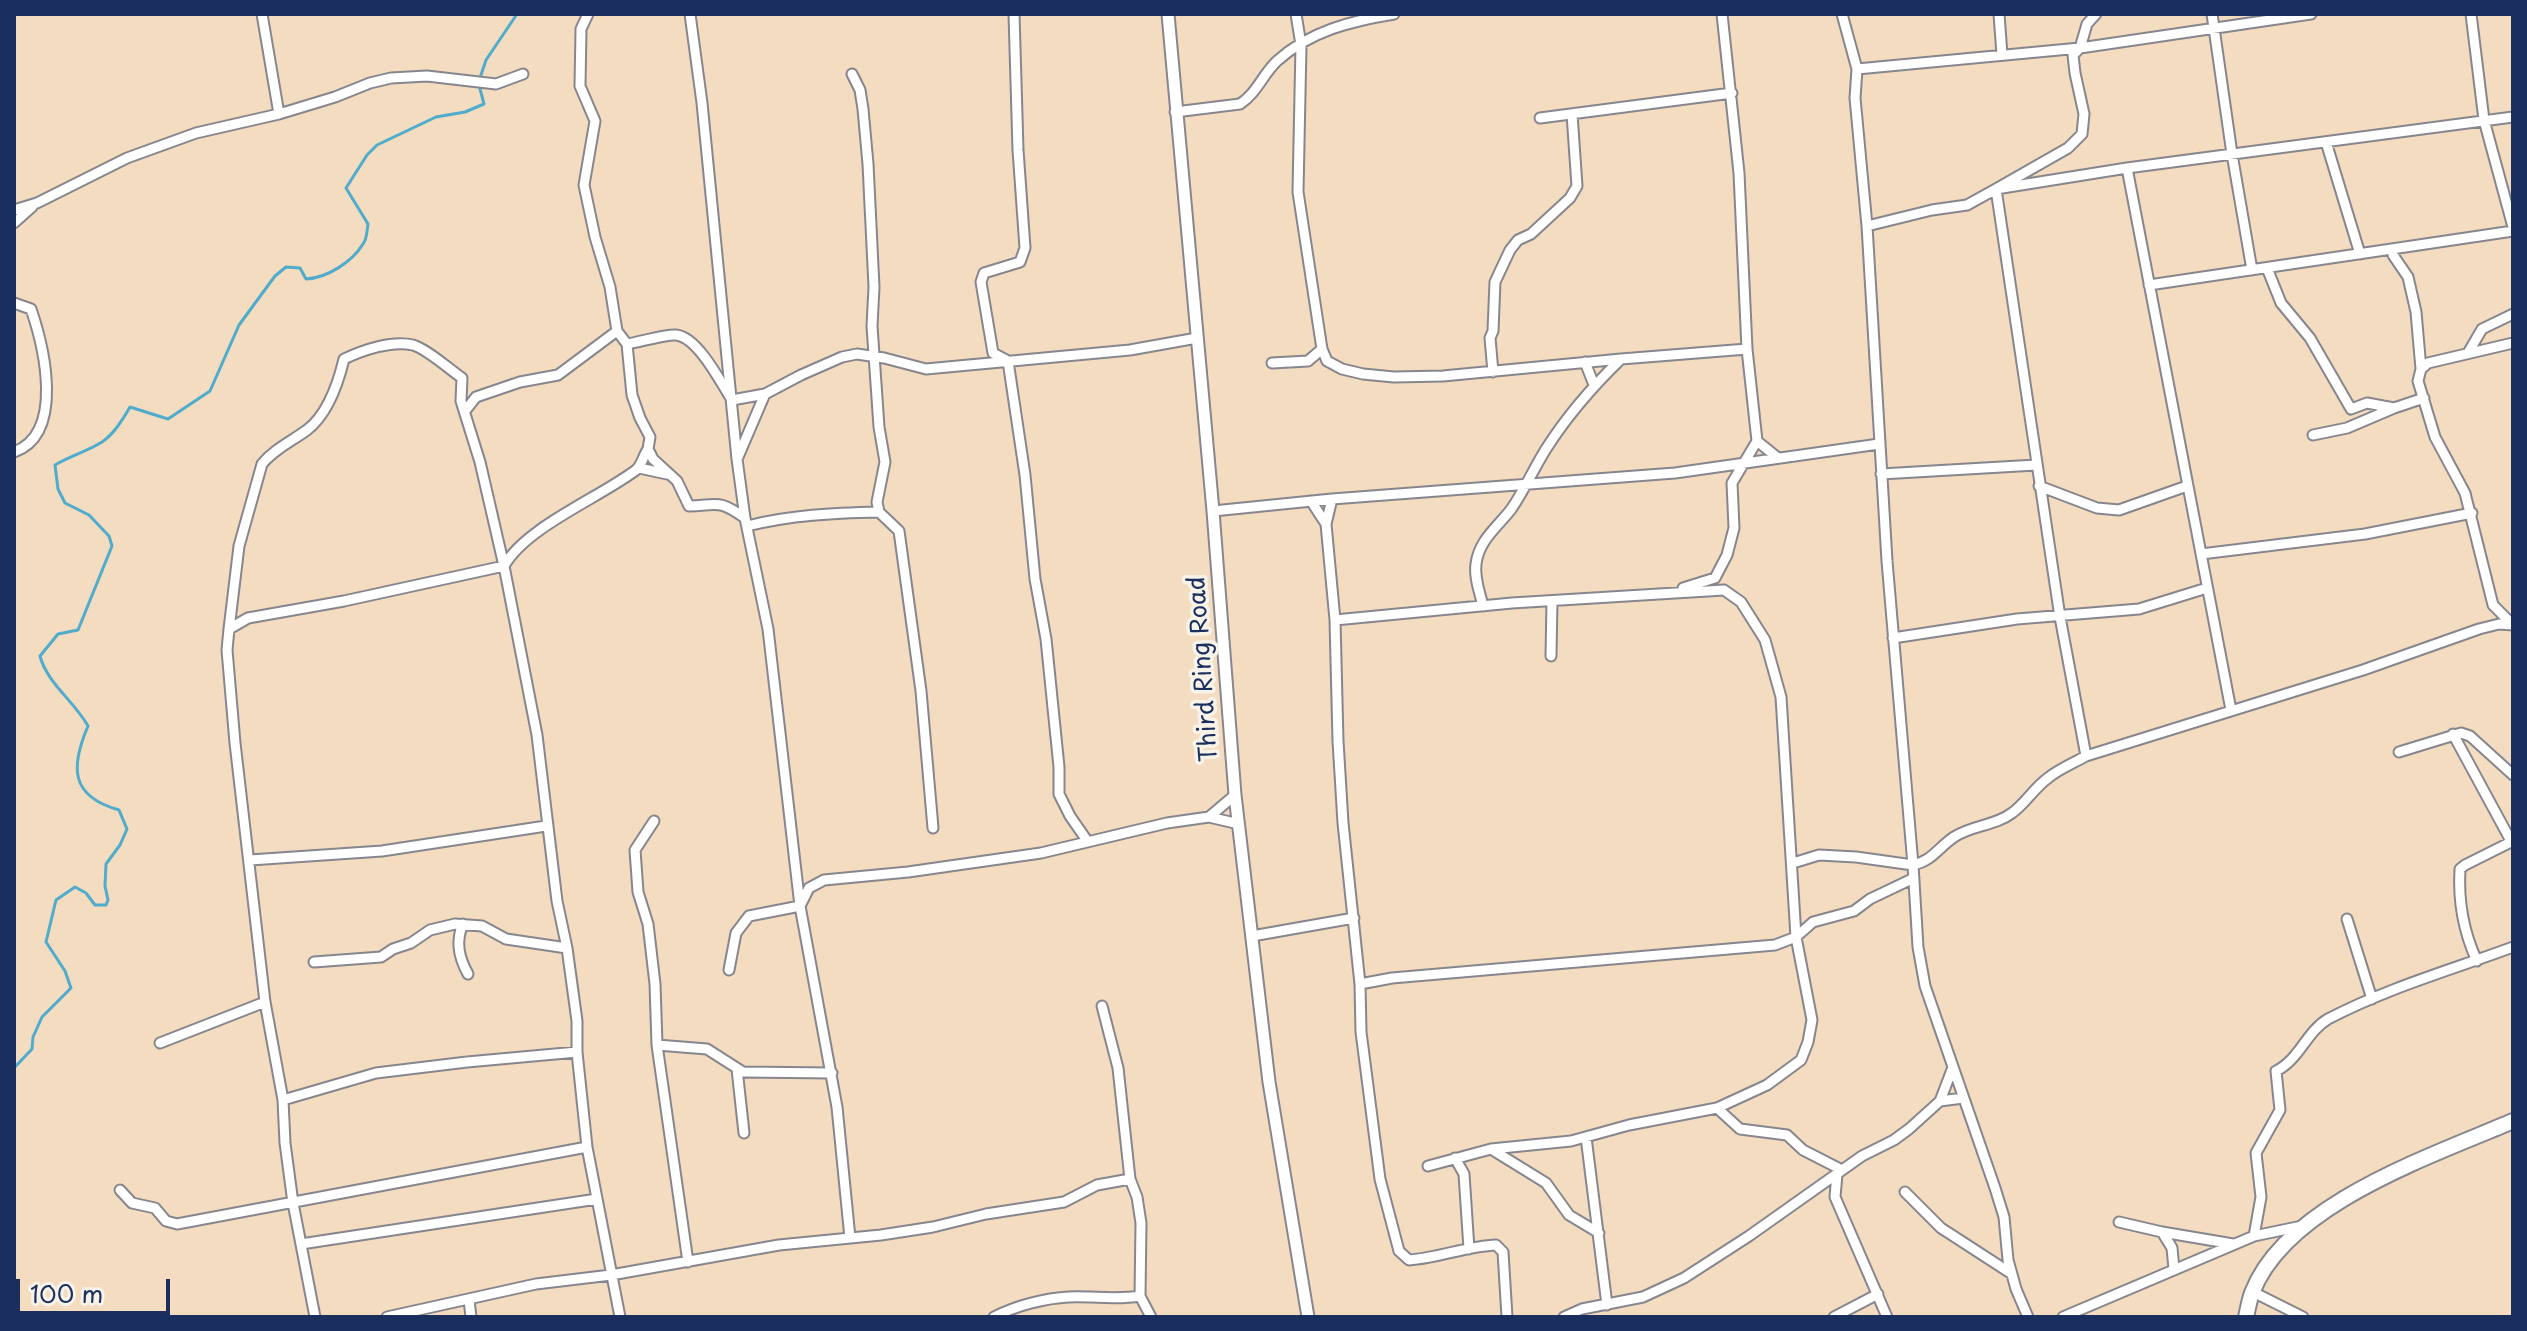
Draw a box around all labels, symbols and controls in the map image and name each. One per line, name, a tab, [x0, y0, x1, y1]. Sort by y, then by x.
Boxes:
street label: Third Ring Road	[1183, 575, 1225, 763]
scale bar	[20, 1263, 174, 1313]
text: 100 m	[30, 1275, 103, 1311]

